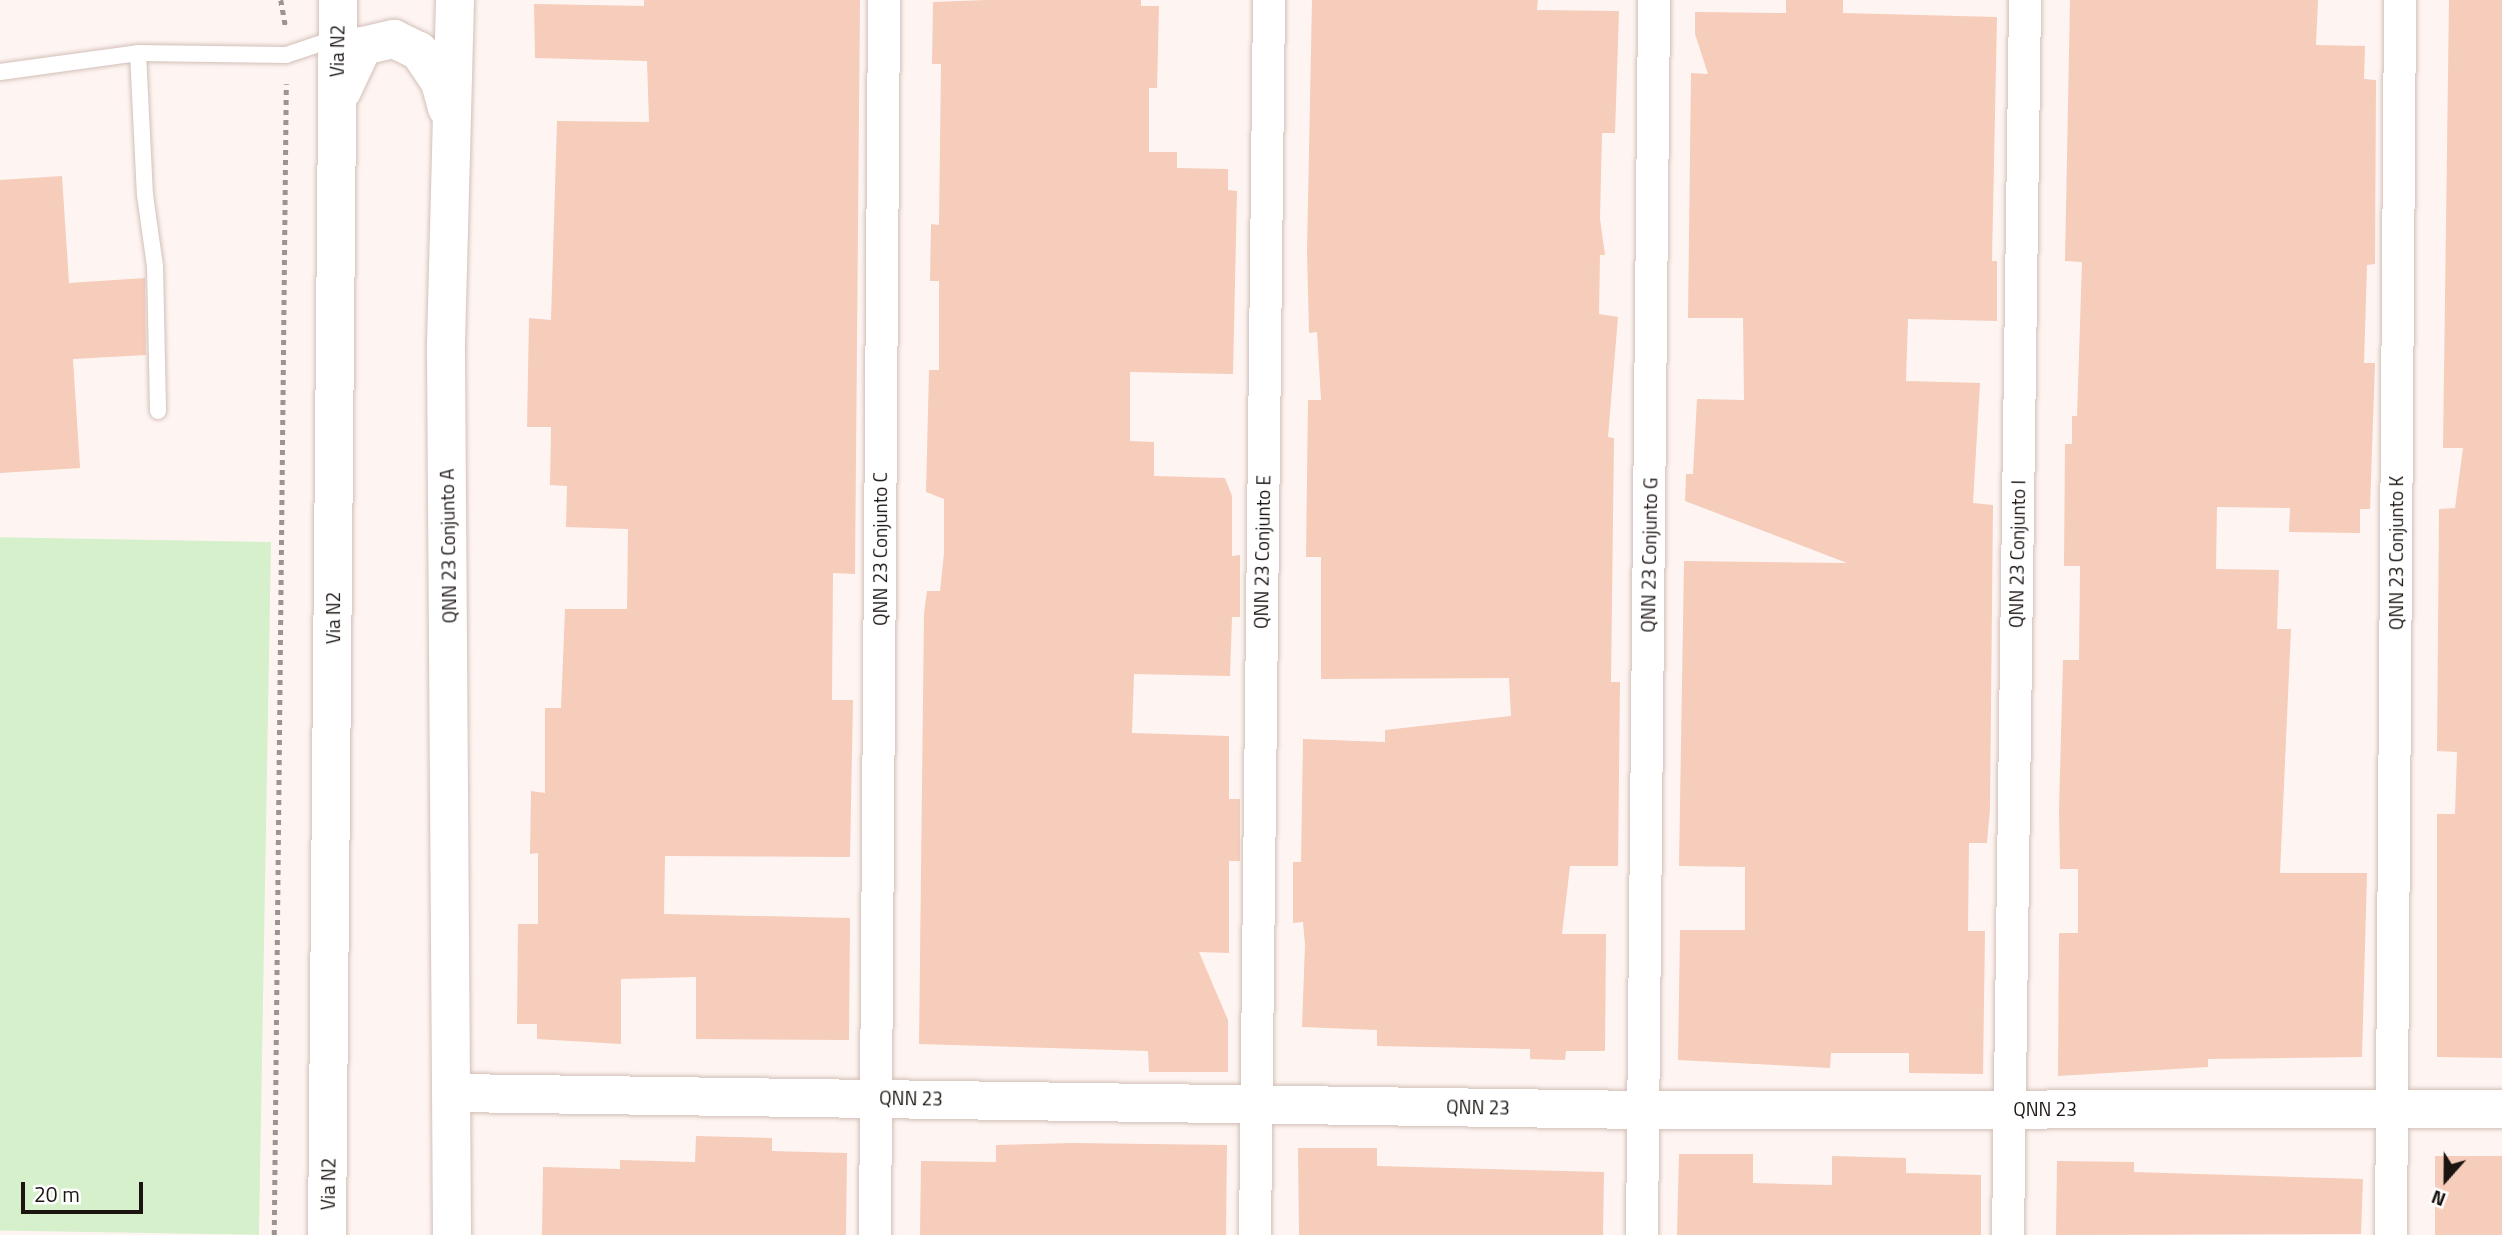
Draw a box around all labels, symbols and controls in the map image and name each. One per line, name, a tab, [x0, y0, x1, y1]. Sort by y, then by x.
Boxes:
street label: Via N2	[325, 25, 349, 77]
street label: QNN 23 Conjunto A	[435, 468, 461, 624]
street label: QNN 23 Conjunto C	[869, 472, 891, 626]
street label: QNN 23 Conjunto E	[1249, 475, 1275, 629]
street label: QNN 23 Conjunto K	[2385, 476, 2407, 630]
street label: QNN 23 Conjunto G	[1636, 477, 1662, 633]
street label: QNN 23 Conjunto I	[2004, 480, 2030, 628]
street label: Via N2	[322, 592, 344, 644]
street label: QNN 23	[879, 1086, 943, 1110]
street label: QNN 23	[1446, 1095, 1510, 1119]
street label: QNN 23	[2013, 1098, 2077, 1120]
north arrow	[2411, 1144, 2481, 1214]
street label: Via N2	[316, 1158, 340, 1210]
scale bar	[24, 1168, 147, 1212]
text: 20 m	[34, 1178, 80, 1210]
text: N	[2427, 1183, 2450, 1215]

